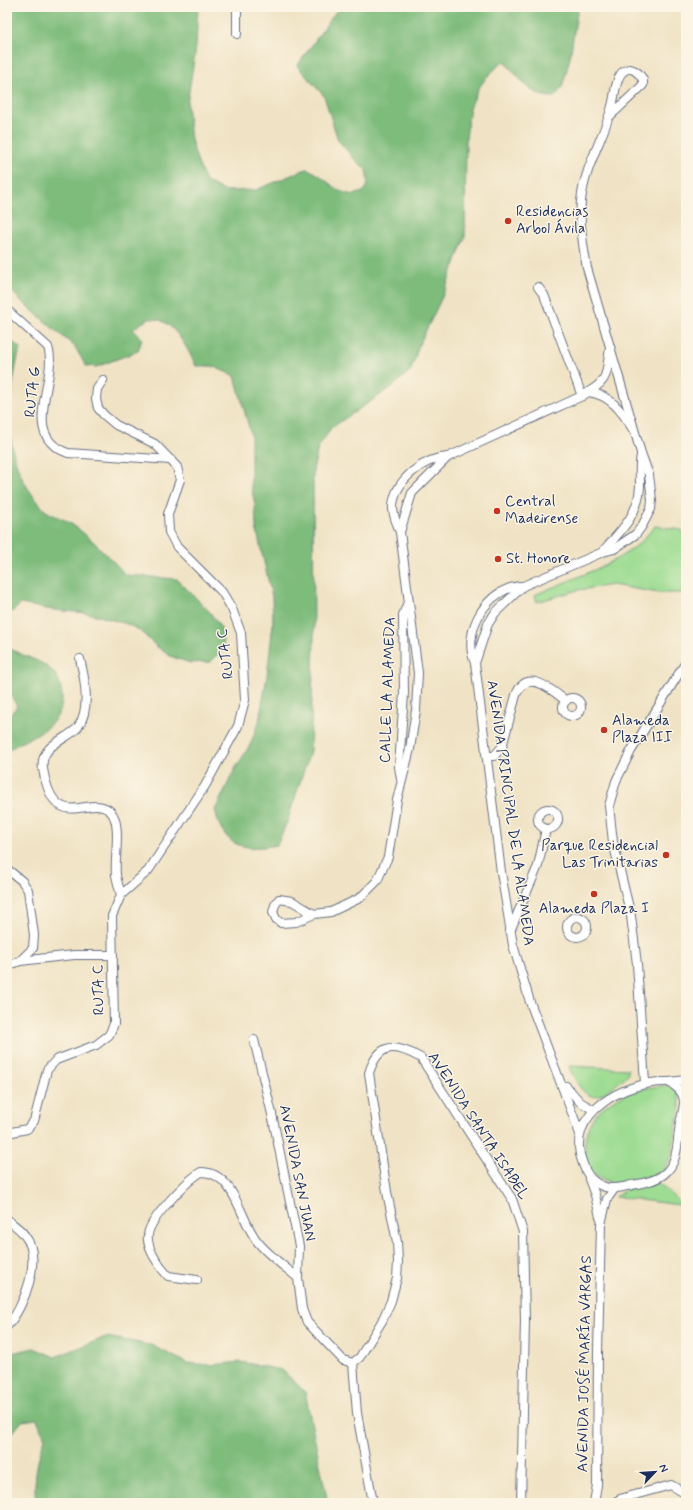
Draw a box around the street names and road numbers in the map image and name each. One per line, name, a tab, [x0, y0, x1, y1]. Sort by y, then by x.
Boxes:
street label: RUTA G	[20, 366, 46, 418]
street label: CALLE LA ALAMEDA	[375, 616, 401, 764]
street label: RUTA C	[213, 627, 239, 680]
street label: AVENIDA PRINCIPAL DE LA ALAMEDA	[481, 679, 539, 947]
street label: RUTA C	[89, 964, 109, 1015]
street label: AVENIDA SANTA ISABEL	[423, 1048, 533, 1204]
street label: AVENIDA SAN JUAN	[274, 1103, 320, 1243]
street label: AVENIDA JOSÉ MARÍA VARGAS	[572, 1255, 597, 1473]

